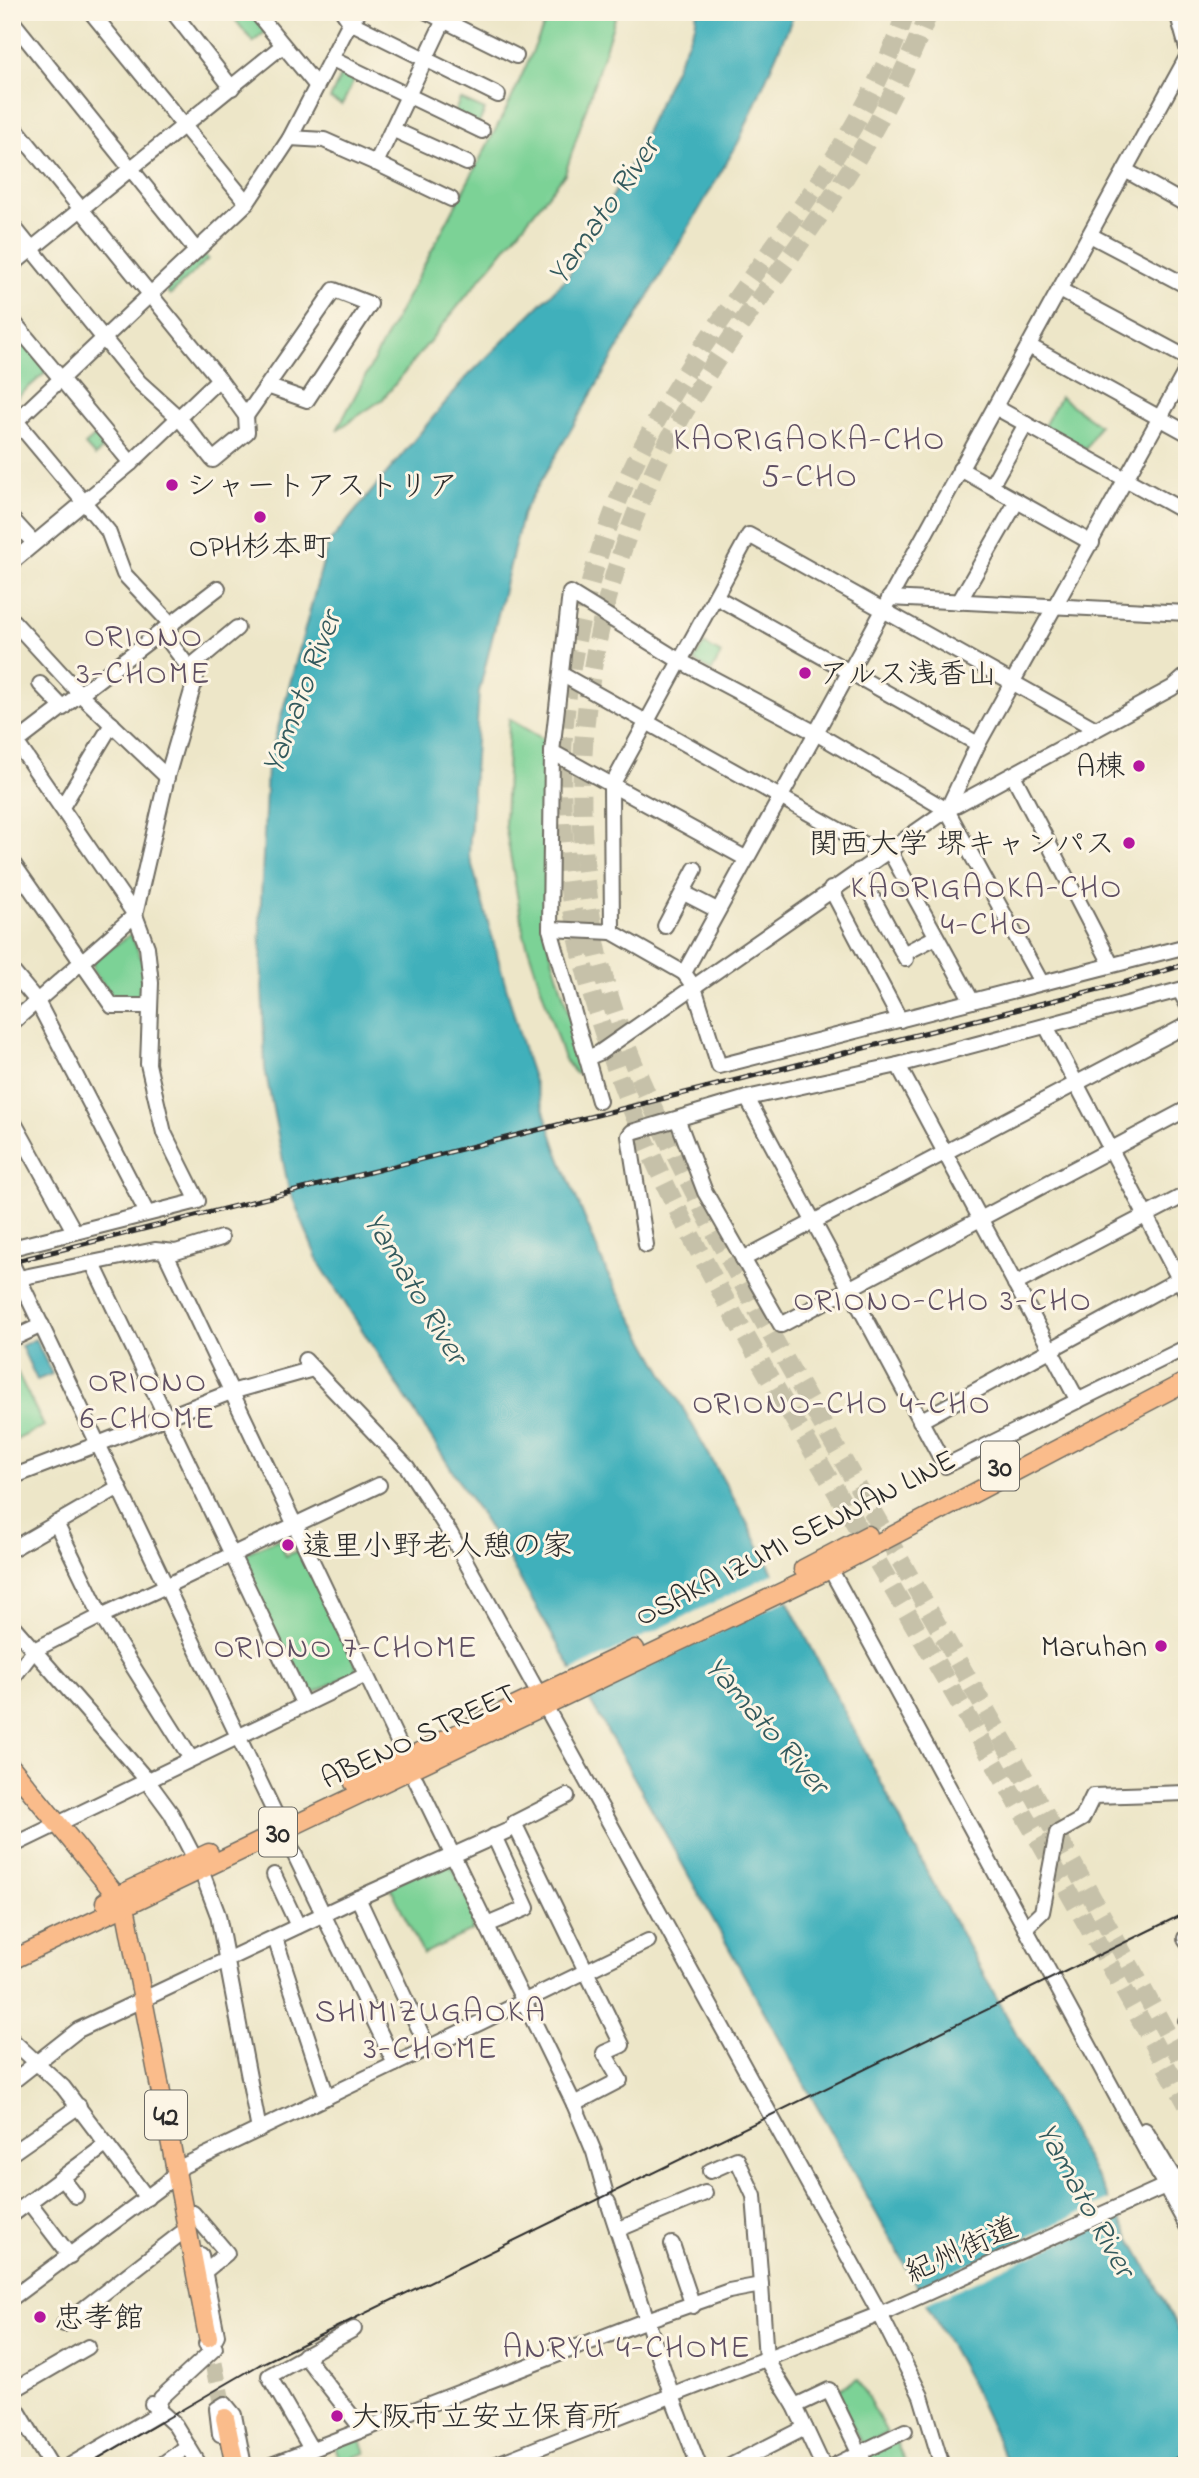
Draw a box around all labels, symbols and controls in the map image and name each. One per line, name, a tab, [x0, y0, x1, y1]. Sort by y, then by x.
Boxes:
water label: Yamato River	[537, 125, 675, 295]
district label: KAORIGAOKA-CHO 5-CHO	[674, 418, 946, 502]
place label: シャートアストリア	[186, 466, 458, 510]
marker: シャートアストリア	[164, 477, 180, 493]
marker: OPH杉本町	[252, 509, 268, 525]
place label: OPH杉本町	[189, 527, 331, 571]
water label: Yamato River	[251, 601, 357, 781]
district label: ORIONO 3-CHOME	[76, 615, 212, 699]
place label: アルス浅香山	[819, 654, 997, 698]
marker: アルス浅香山	[797, 665, 813, 681]
place label: A棟	[1077, 747, 1125, 791]
marker: A棟	[1131, 758, 1147, 774]
place label: 関西大学 堺キャンパス	[809, 824, 1115, 868]
marker: 関西大学 堺キャンパス	[1121, 835, 1137, 851]
district label: KAORIGAOKA-CHO 4-CHO	[851, 866, 1123, 950]
water label: Yamato River	[350, 1204, 480, 1377]
district label: ORIONO-CHO 3-CHO	[793, 1279, 1093, 1326]
district label: ORIONO 6-CHOME	[80, 1360, 216, 1444]
district label: ORIONO-CHO 4-CHO	[692, 1382, 992, 1429]
street label: OSAKA IZUMI SENNAN LINE	[628, 1440, 964, 1640]
road number: 30	[981, 1442, 1019, 1490]
place label: 遠里小野老人憩の家	[302, 1526, 572, 1570]
marker: 遠里小野老人憩の家	[280, 1537, 296, 1553]
district label: ORIONO 7-CHOME	[213, 1626, 479, 1673]
place label: Maruhan	[1041, 1627, 1147, 1671]
marker: Maruhan	[1153, 1638, 1169, 1654]
water label: Yamato River	[692, 1647, 842, 1809]
street label: ABENO STREET	[314, 1673, 524, 1802]
road number: 30	[259, 1808, 297, 1856]
district label: SHIMIZUGAOKA 3-CHOME	[315, 1990, 547, 2074]
road number: 42	[145, 2090, 187, 2140]
water label: Yamato River	[1022, 2115, 1148, 2290]
street label: 紀州街道	[898, 2207, 1026, 2296]
place label: 忠孝館	[54, 2298, 144, 2342]
marker: 忠孝館	[32, 2309, 48, 2325]
district label: ANRYU 4-CHOME	[502, 2326, 752, 2373]
place label: 大阪市立安立保育所	[351, 2397, 621, 2441]
marker: 大阪市立安立保育所	[329, 2408, 345, 2424]

